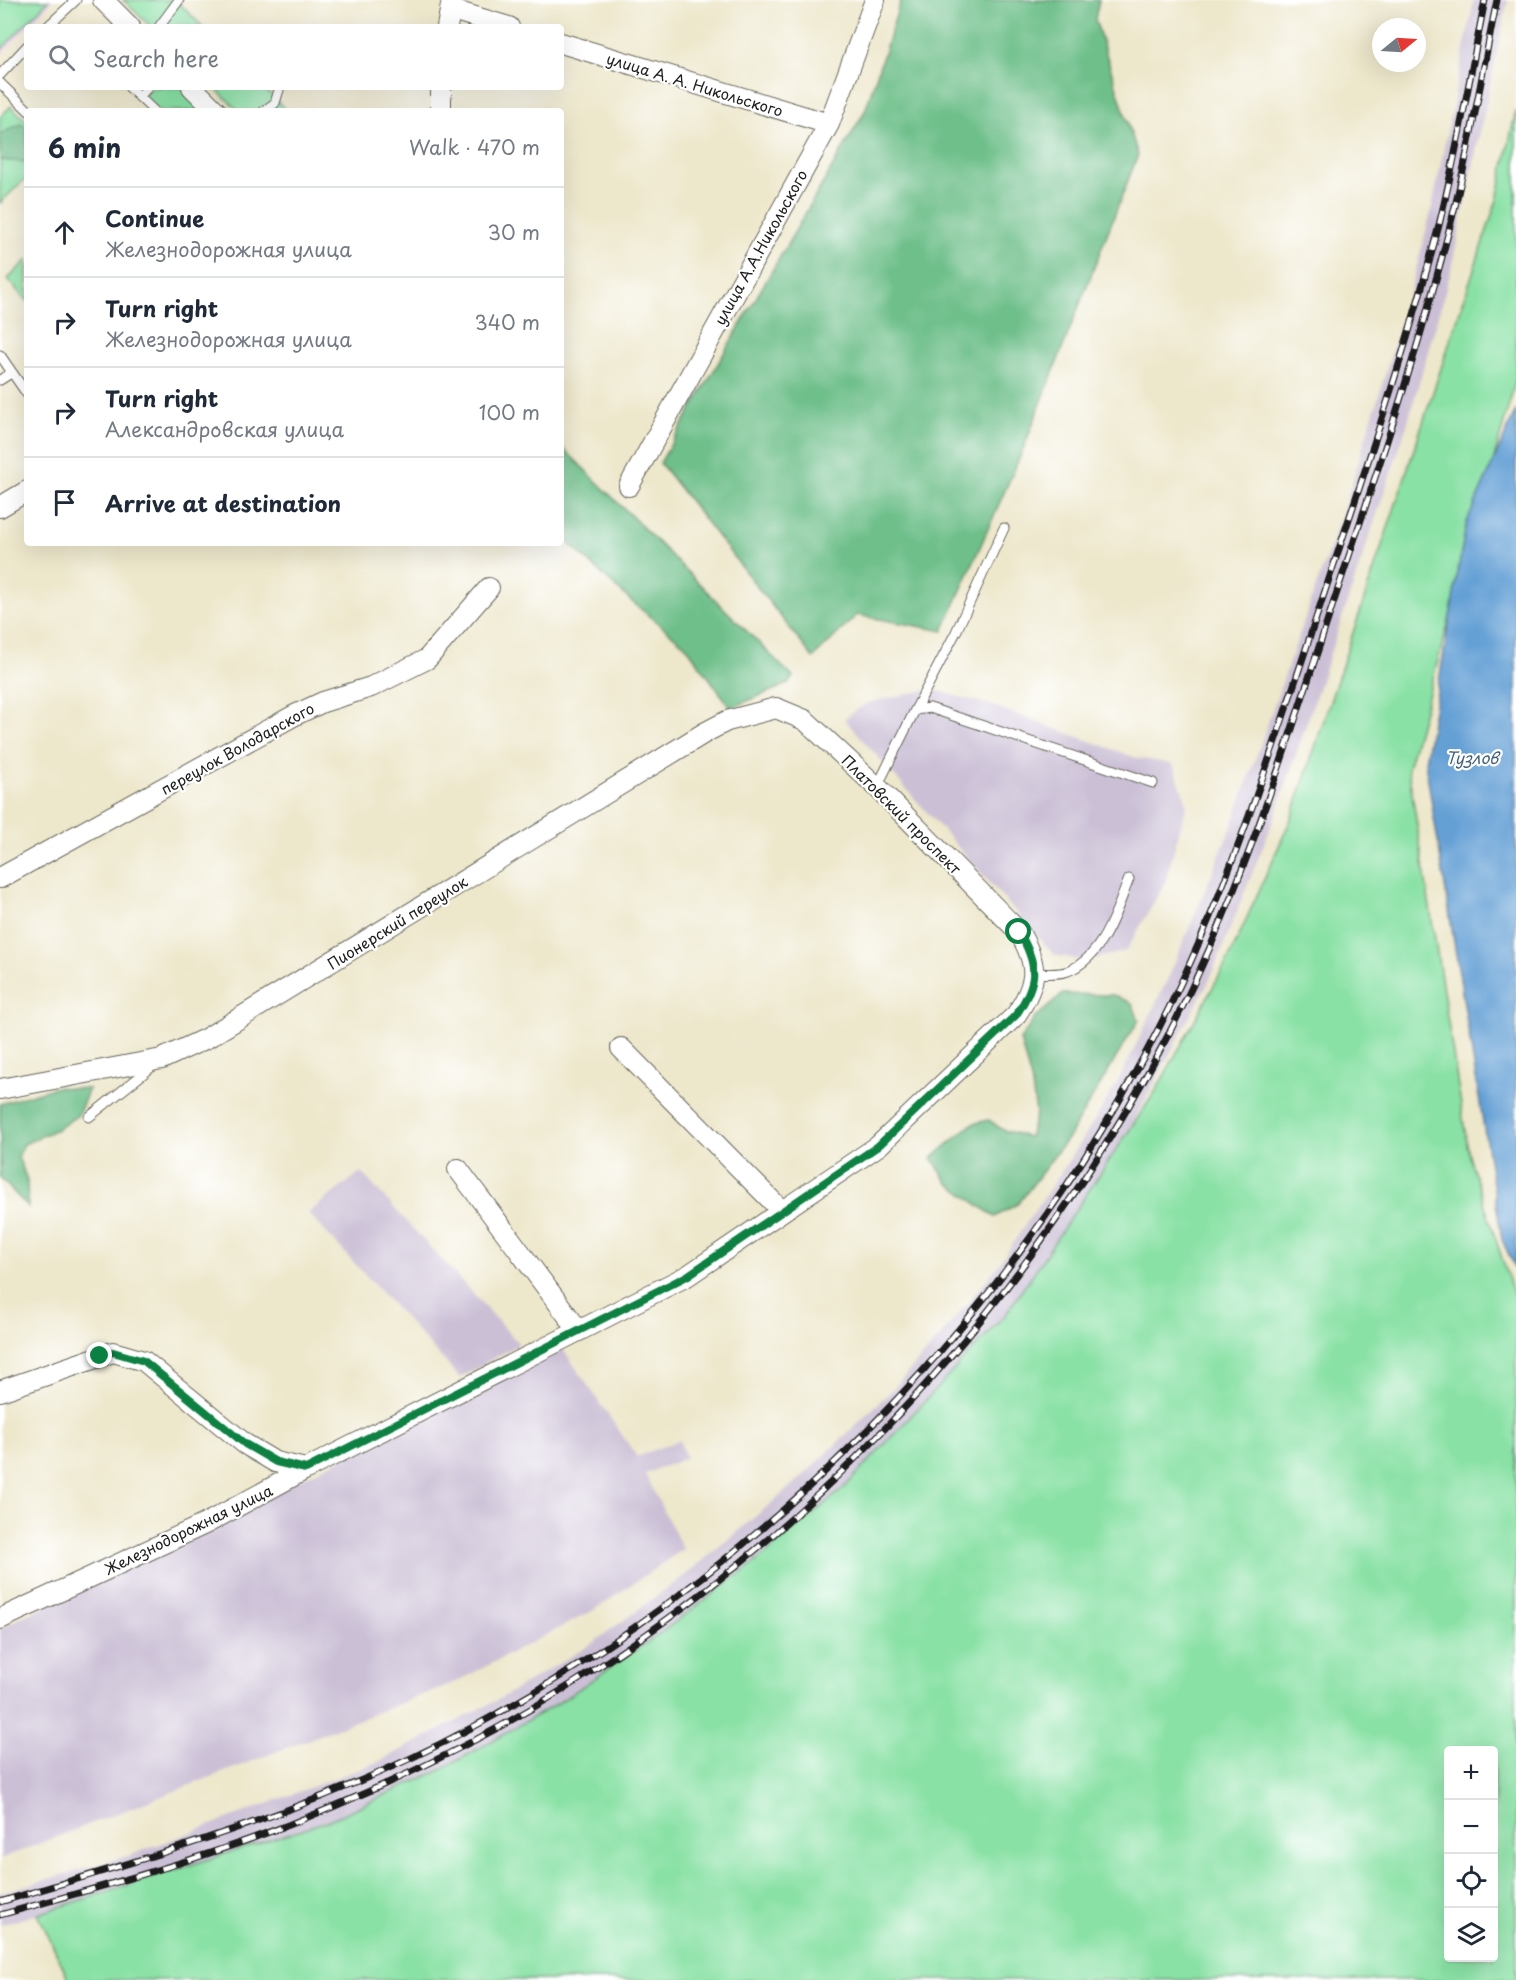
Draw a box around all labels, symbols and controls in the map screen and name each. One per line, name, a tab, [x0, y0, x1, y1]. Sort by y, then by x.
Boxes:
north arrow	[1372, 18, 1426, 72]
search box	[24, 24, 564, 90]
icon: search	[45, 41, 78, 74]
text: Search here	[93, 41, 219, 74]
street label: улица А. А. Никольского	[604, 46, 786, 122]
text: 6 min	[48, 128, 121, 167]
text: Walk · 470 m	[409, 132, 540, 162]
street label: улица А.А.Никольского	[708, 165, 812, 329]
text: Continue	[105, 201, 204, 234]
icon: ahead	[48, 216, 81, 249]
text: 30 m	[487, 217, 540, 247]
text: Железнодорожная улица	[105, 234, 352, 264]
text: Turn right	[105, 291, 218, 324]
icon: right	[48, 306, 81, 339]
text: 340 m	[475, 307, 540, 337]
text: Железнодорожная улица	[105, 324, 352, 354]
text: Turn right	[105, 381, 218, 414]
icon: right	[48, 396, 81, 429]
text: 100 m	[479, 397, 540, 427]
text: Александровская улица	[105, 414, 344, 444]
icon: arrive	[48, 486, 81, 519]
text: Arrive at destination	[105, 486, 341, 519]
street label: переулок Володарского	[156, 696, 318, 800]
water label: Тузлов	[1446, 745, 1501, 769]
street label: Платовский проспект	[837, 749, 967, 879]
street label: Пионерский переулок	[323, 869, 472, 974]
route start	[1005, 918, 1031, 944]
route end	[86, 1342, 112, 1368]
street label: Железнодорожная улица	[100, 1478, 277, 1580]
map controls	[1444, 1746, 1498, 1962]
button: +	[1444, 1746, 1498, 1800]
button: −	[1444, 1800, 1498, 1854]
button: locate	[1444, 1854, 1498, 1908]
button: layers	[1444, 1908, 1498, 1962]

